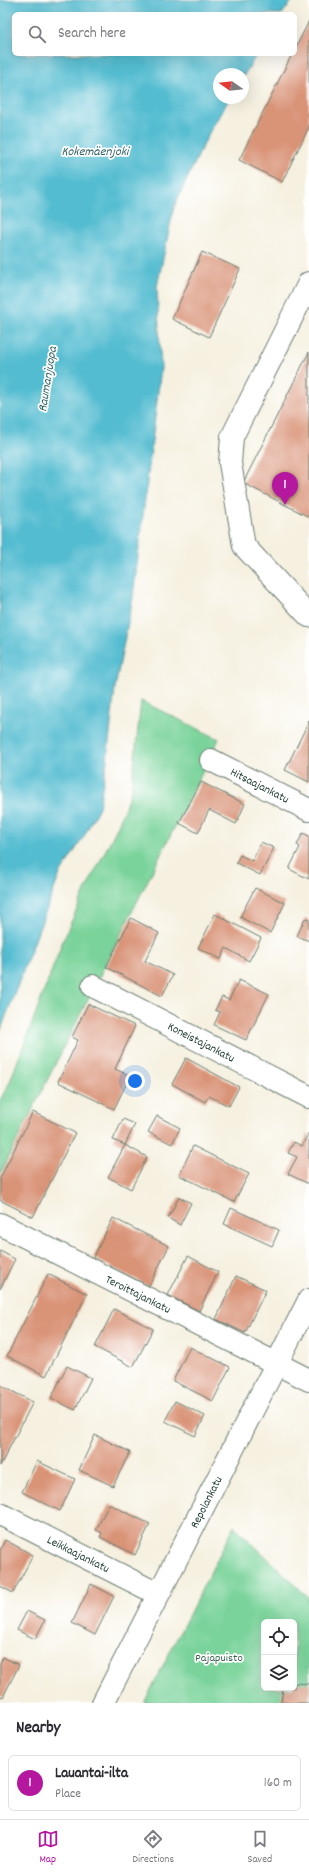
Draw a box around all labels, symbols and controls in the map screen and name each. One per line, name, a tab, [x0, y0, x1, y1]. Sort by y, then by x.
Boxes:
search box	[12, 12, 297, 56]
icon: search	[26, 23, 48, 45]
text: Search here	[58, 23, 126, 45]
north arrow	[213, 68, 249, 104]
water label: Kokemäenjoki	[62, 143, 131, 162]
water label: Raumanjuopa	[34, 344, 63, 413]
pin: 1	[272, 472, 298, 505]
street label: Hitsaajankatu	[227, 764, 292, 808]
street label: Koneistajankatu	[164, 1019, 237, 1067]
your location	[125, 1071, 145, 1091]
street label: Teroittajankatu	[102, 1272, 173, 1319]
street label: Repolankatu	[187, 1474, 228, 1531]
street label: Leikkaajankatu	[44, 1532, 112, 1578]
map controls	[261, 1619, 297, 1691]
button: locate	[261, 1619, 297, 1655]
park label: Pajapuisto	[195, 1650, 243, 1667]
button: layers	[261, 1655, 297, 1691]
text: Nearby	[16, 1717, 60, 1741]
text: Lauantai-ilta	[55, 1763, 128, 1785]
text: 1	[29, 1774, 31, 1793]
text: 160 m	[264, 1774, 292, 1793]
text: Place	[55, 1785, 81, 1804]
tab: Map	[37, 1828, 59, 1868]
tab: Directions	[132, 1828, 174, 1868]
tab: Saved	[248, 1828, 272, 1868]

